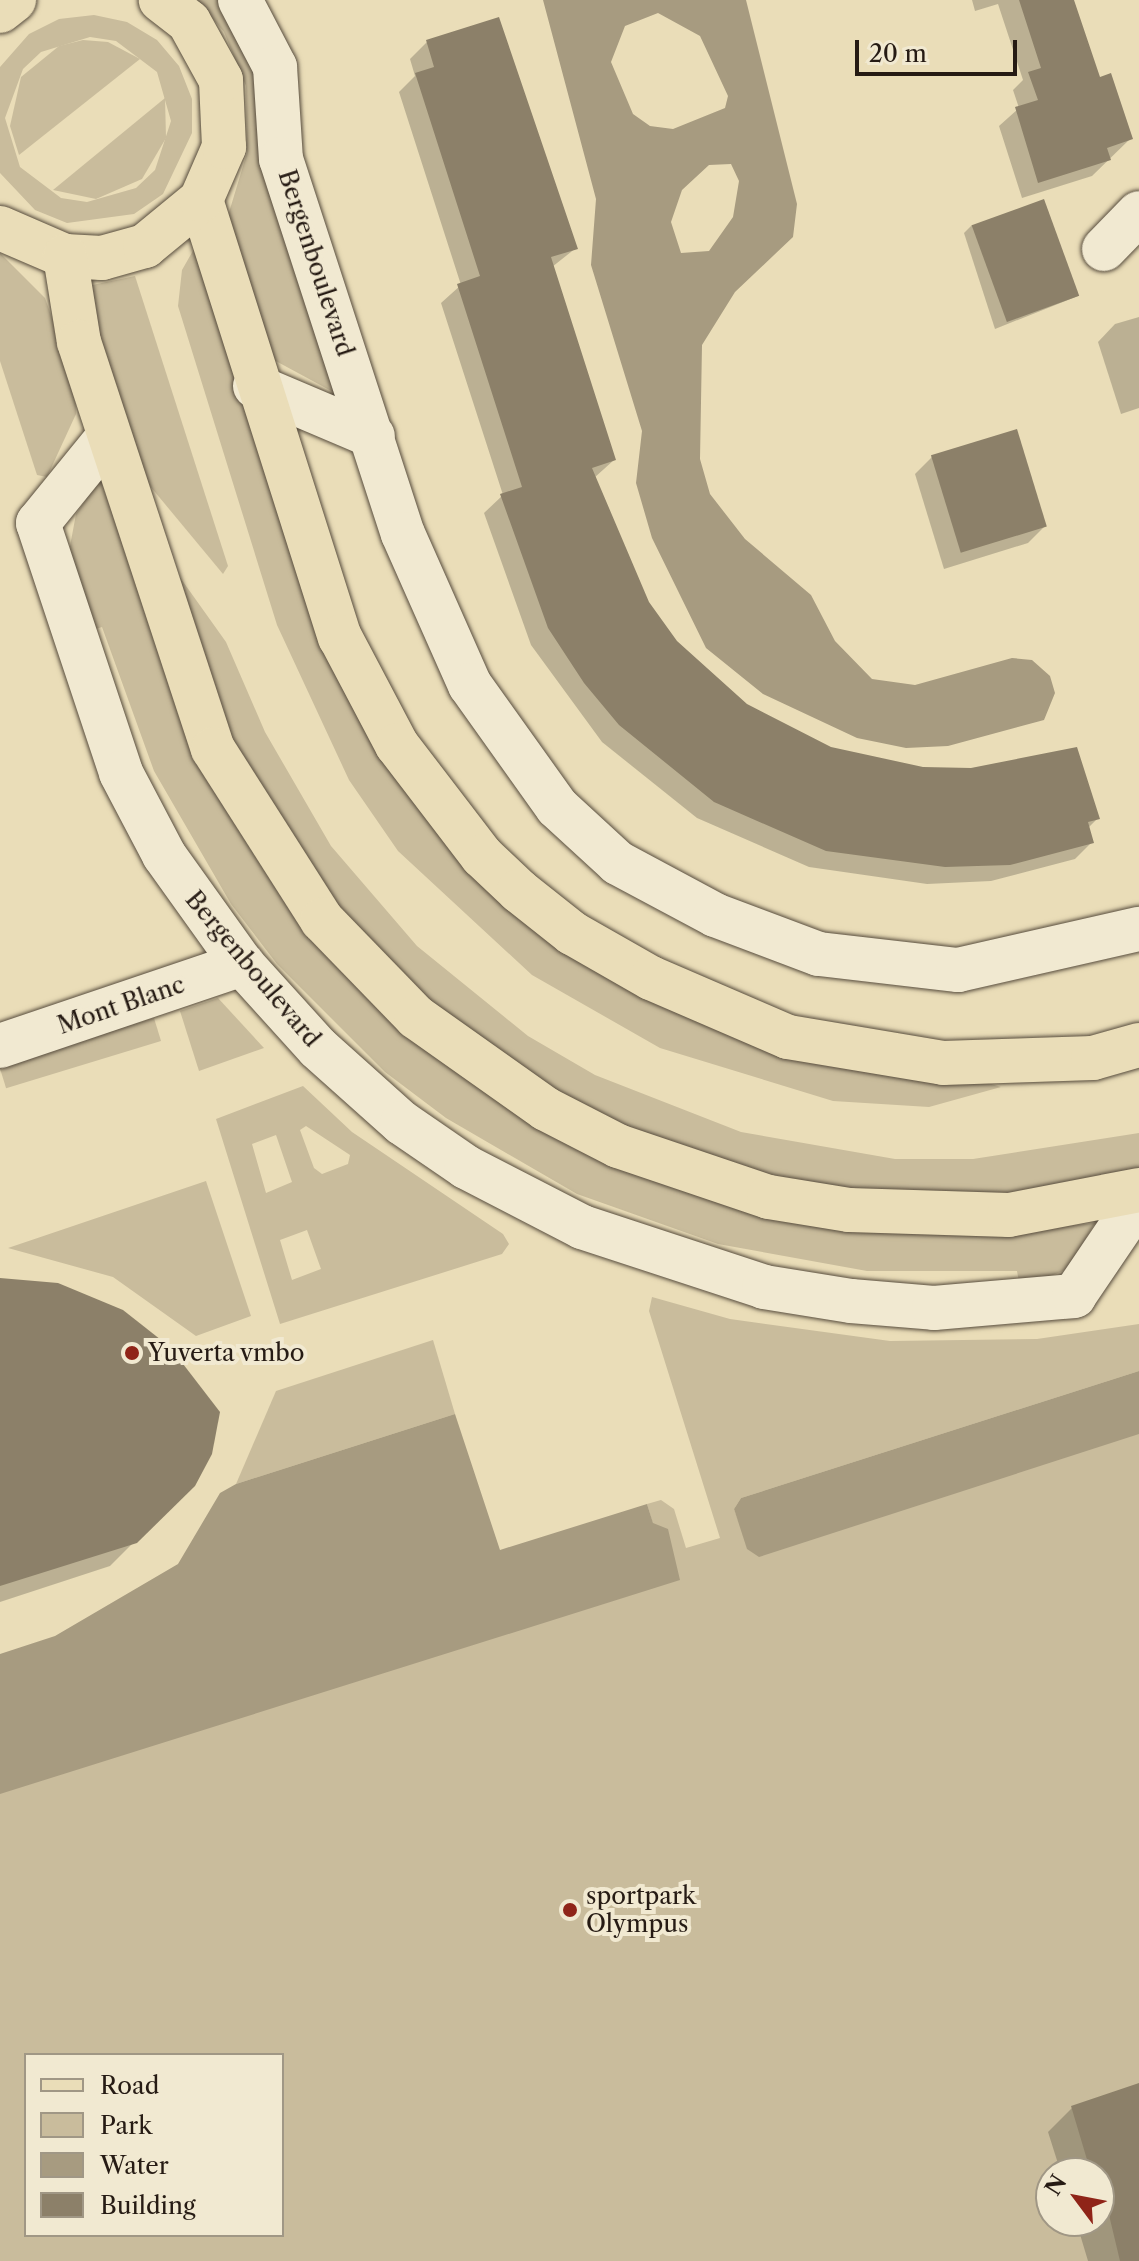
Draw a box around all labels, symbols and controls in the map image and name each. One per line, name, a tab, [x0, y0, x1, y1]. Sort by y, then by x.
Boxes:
scale bar	[859, 24, 1021, 74]
text: 20 m	[869, 39, 927, 68]
street label: Bergenboulevard	[272, 166, 360, 360]
street label: Bergenboulevard	[179, 885, 327, 1053]
street label: Mont Blanc	[54, 970, 188, 1040]
place label: Yuverta vmbo	[148, 1339, 306, 1367]
marker: Yuverta vmbo	[123, 1344, 141, 1362]
place label: sportpark Olympus	[586, 1882, 696, 1938]
marker: sportpark Olympus	[561, 1901, 579, 1919]
legend	[24, 2053, 284, 2237]
text: Road	[100, 2071, 159, 2100]
text: Park	[100, 2111, 152, 2140]
text: Water	[100, 2151, 169, 2180]
north arrow	[1035, 2157, 1115, 2237]
text: N	[1039, 2170, 1072, 2200]
text: Building	[100, 2191, 196, 2220]

